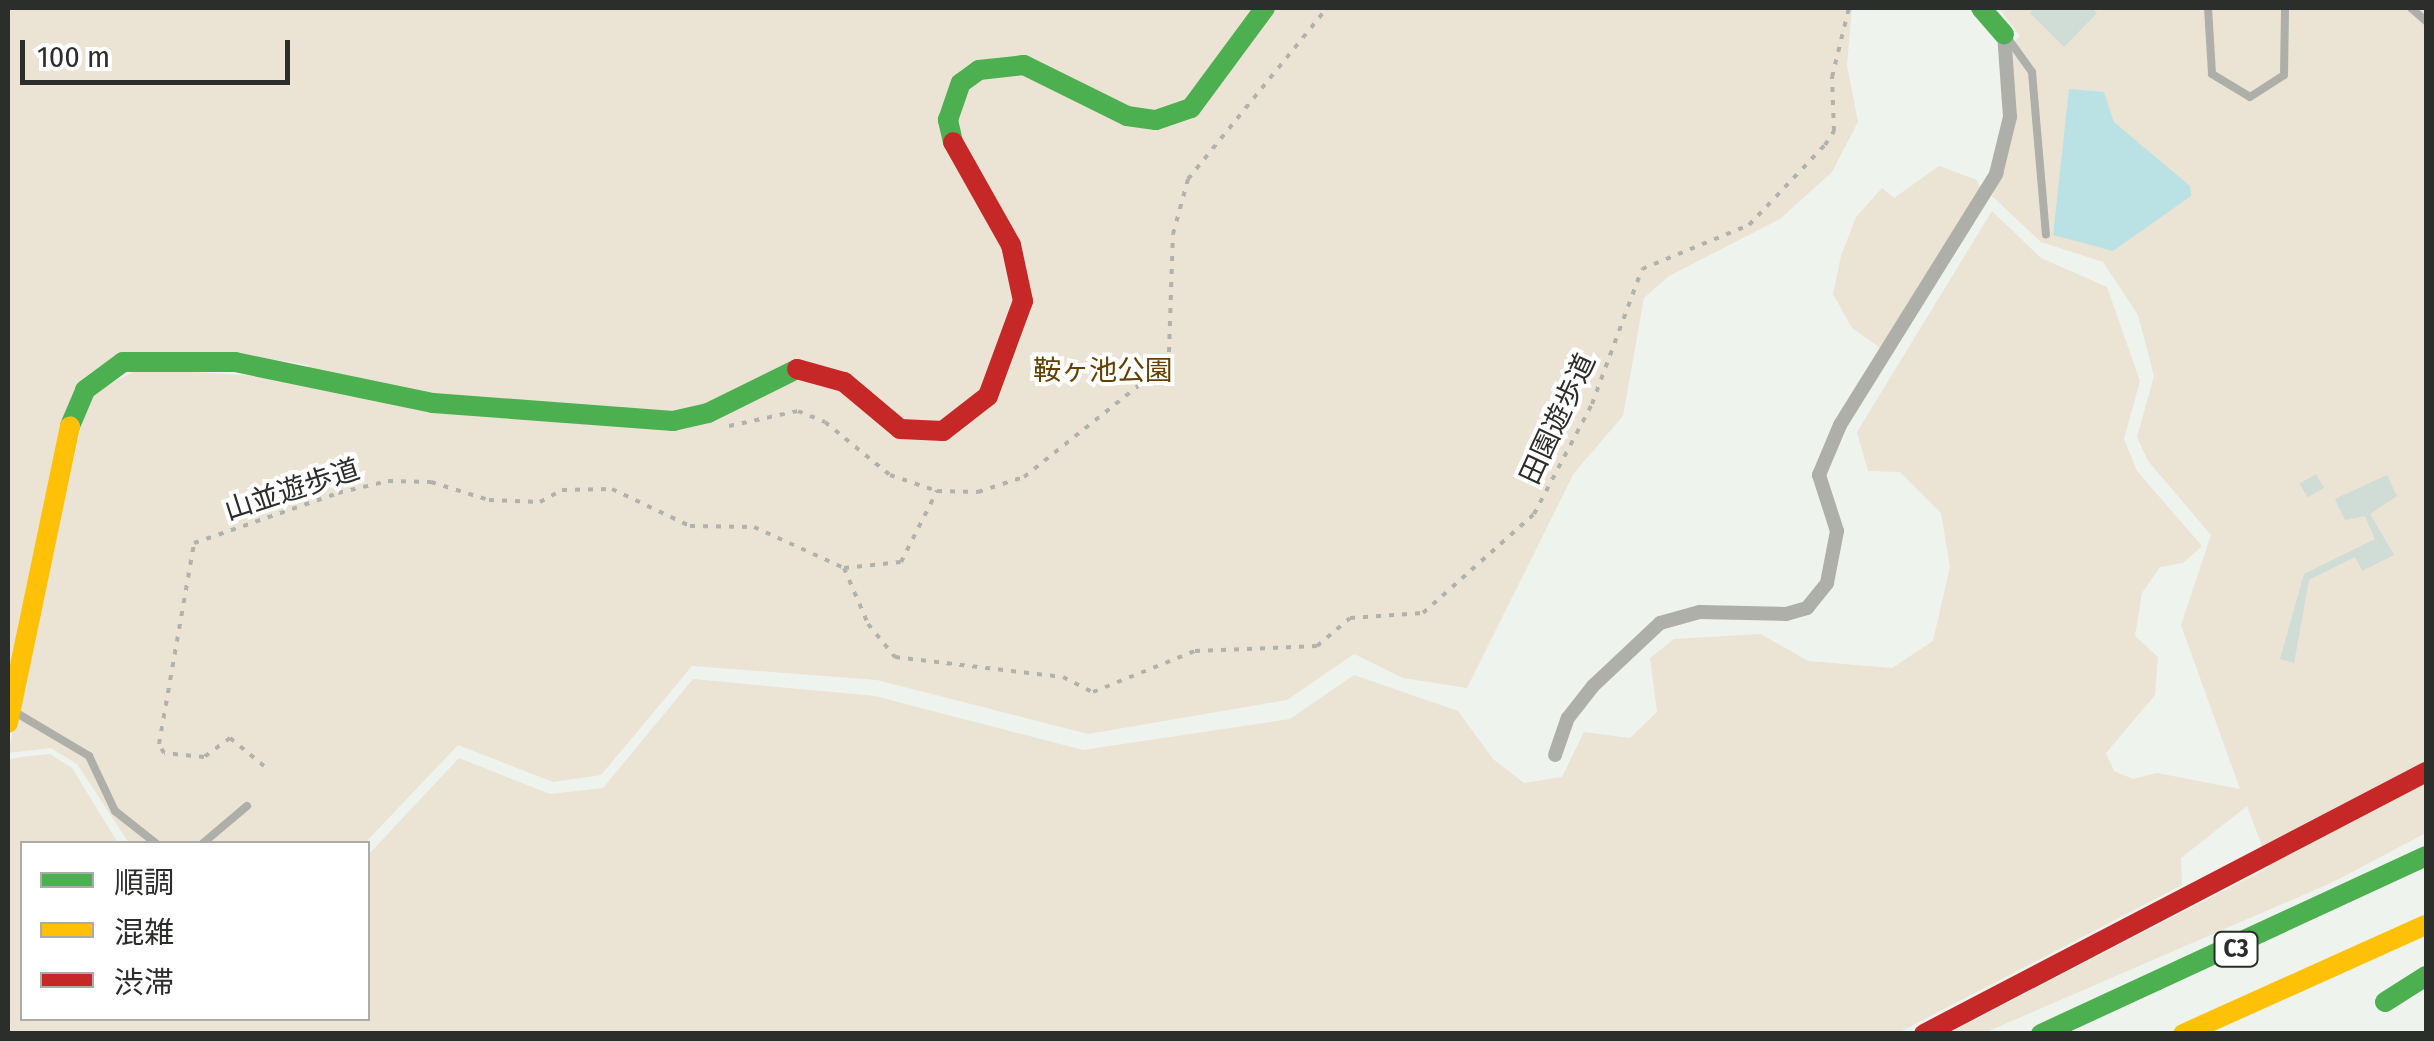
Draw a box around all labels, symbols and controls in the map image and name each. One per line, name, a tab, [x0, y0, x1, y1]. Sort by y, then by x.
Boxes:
scale bar	[25, 20, 295, 82]
text: 100 m	[37, 39, 110, 75]
street label: 田園遊歩道	[1513, 348, 1603, 490]
park label: 鞍ヶ池公園	[1033, 354, 1173, 388]
street label: 山並遊歩道	[220, 452, 364, 528]
legend	[20, 841, 370, 1021]
text: 順調	[114, 865, 174, 901]
text: 混雑	[114, 915, 174, 951]
road number: C3	[2214, 929, 2258, 969]
text: 渋滞	[114, 965, 174, 1001]

